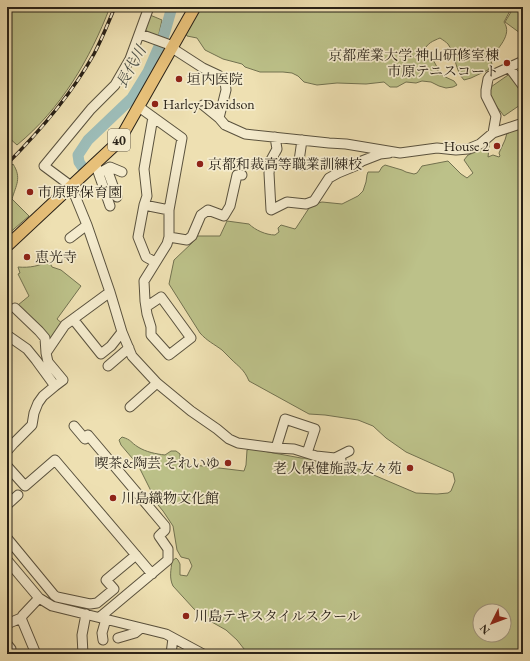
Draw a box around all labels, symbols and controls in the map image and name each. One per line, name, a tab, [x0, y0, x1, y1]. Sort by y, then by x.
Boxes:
water label: 長代川	[111, 41, 151, 91]
place label: 京都産業大学 神山研修室棟 市原テニスコート	[328, 46, 499, 80]
marker: 京都産業大学 神山研修室棟 市原テニスコート	[502, 58, 512, 68]
place label: 垣内医院	[187, 70, 243, 88]
marker: 垣内医院	[174, 74, 184, 84]
place label: Harley-Davidson	[163, 95, 255, 113]
marker: Harley-Davidson	[150, 99, 160, 109]
road number: 40	[108, 129, 130, 151]
place label: House 2	[444, 137, 489, 155]
marker: House 2	[492, 141, 502, 151]
place label: 京都和裁高等職業訓練校	[208, 155, 362, 173]
marker: 京都和裁高等職業訓練校	[195, 159, 205, 169]
place label: 市原野保育園	[38, 183, 122, 201]
marker: 市原野保育園	[25, 187, 35, 197]
place label: 恵光寺	[35, 248, 77, 266]
marker: 恵光寺	[22, 252, 32, 262]
place label: 喫茶&陶芸 それいゆ	[95, 454, 220, 472]
marker: 喫茶&陶芸 それいゆ	[223, 458, 233, 468]
place label: 老人保健施設 友々苑	[273, 459, 402, 477]
marker: 老人保健施設 友々苑	[405, 463, 415, 473]
place label: 川島織物文化館	[121, 489, 219, 507]
marker: 川島織物文化館	[108, 493, 118, 503]
north arrow	[472, 603, 512, 643]
place label: 川島テキスタイルスクール	[194, 607, 361, 625]
marker: 川島テキスタイルスクール	[181, 611, 191, 621]
text: N	[476, 622, 493, 638]

